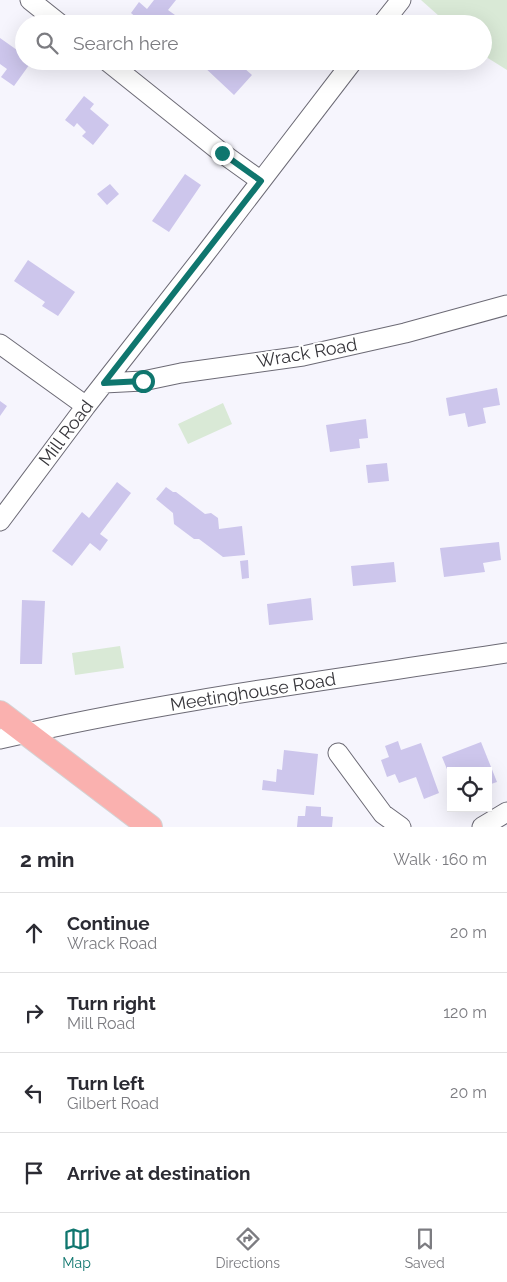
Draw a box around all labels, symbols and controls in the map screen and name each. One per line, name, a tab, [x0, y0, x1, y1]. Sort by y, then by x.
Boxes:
search box	[15, 15, 492, 70]
icon: search	[33, 29, 61, 57]
text: Search here	[73, 32, 179, 54]
route end	[211, 142, 234, 165]
street label: Wrack Road	[255, 333, 359, 372]
route start	[132, 370, 155, 393]
street label: Mill Road	[34, 396, 97, 470]
street label: Meetinghouse Road	[169, 668, 337, 715]
map controls	[447, 767, 492, 812]
button: locate	[447, 767, 492, 812]
text: 2 min	[20, 847, 74, 872]
text: Walk · 160 m	[393, 850, 487, 869]
text: Continue	[67, 912, 150, 934]
icon: ahead	[20, 919, 48, 947]
text: 20 m	[450, 923, 487, 942]
text: Wrack Road	[67, 934, 157, 953]
text: Turn right	[67, 992, 156, 1014]
icon: right	[20, 999, 48, 1027]
text: 120 m	[443, 1003, 487, 1022]
text: Mill Road	[67, 1014, 135, 1033]
text: Turn left	[67, 1072, 144, 1094]
icon: left	[20, 1079, 48, 1107]
text: 20 m	[450, 1083, 487, 1102]
text: Gilbert Road	[67, 1094, 159, 1113]
icon: arrive	[20, 1159, 48, 1187]
text: Arrive at destination	[67, 1162, 251, 1184]
tab: Map	[62, 1225, 91, 1271]
tab: Directions	[215, 1225, 280, 1271]
tab: Saved	[405, 1225, 445, 1271]

